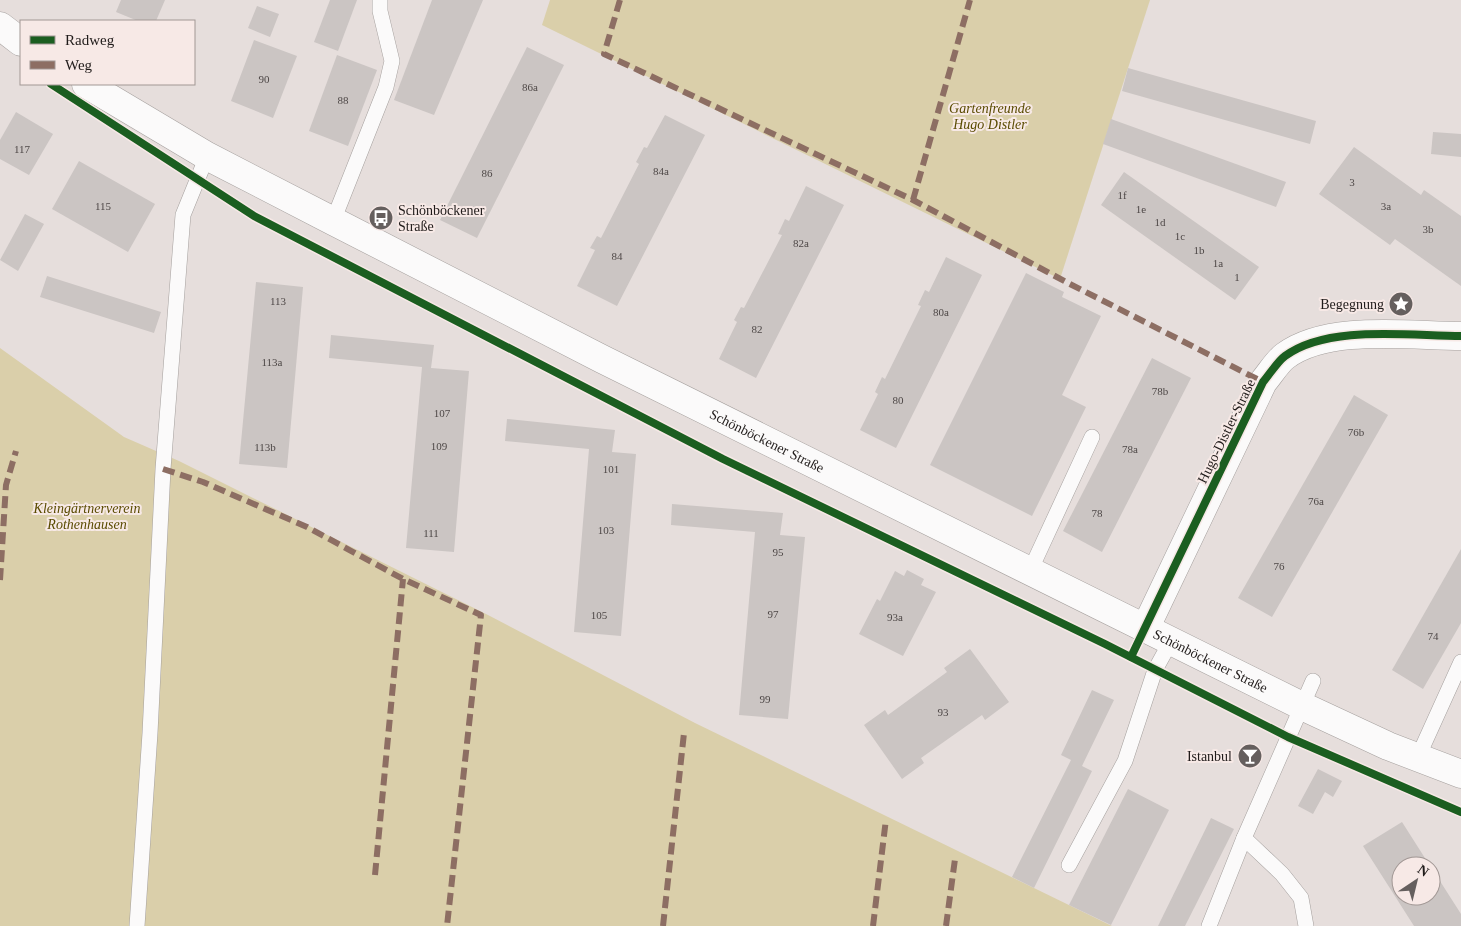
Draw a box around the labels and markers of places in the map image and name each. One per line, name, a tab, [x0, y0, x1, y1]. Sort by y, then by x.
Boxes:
place label: Schönböckener Straße	[398, 203, 485, 234]
bus stop icon: Schönböckener Straße	[368, 205, 394, 231]
place icon: Begegnung	[1388, 291, 1414, 317]
place label: Begegnung	[1320, 297, 1384, 312]
bar icon: Istanbul	[1237, 743, 1263, 769]
place label: Istanbul	[1187, 749, 1232, 764]

